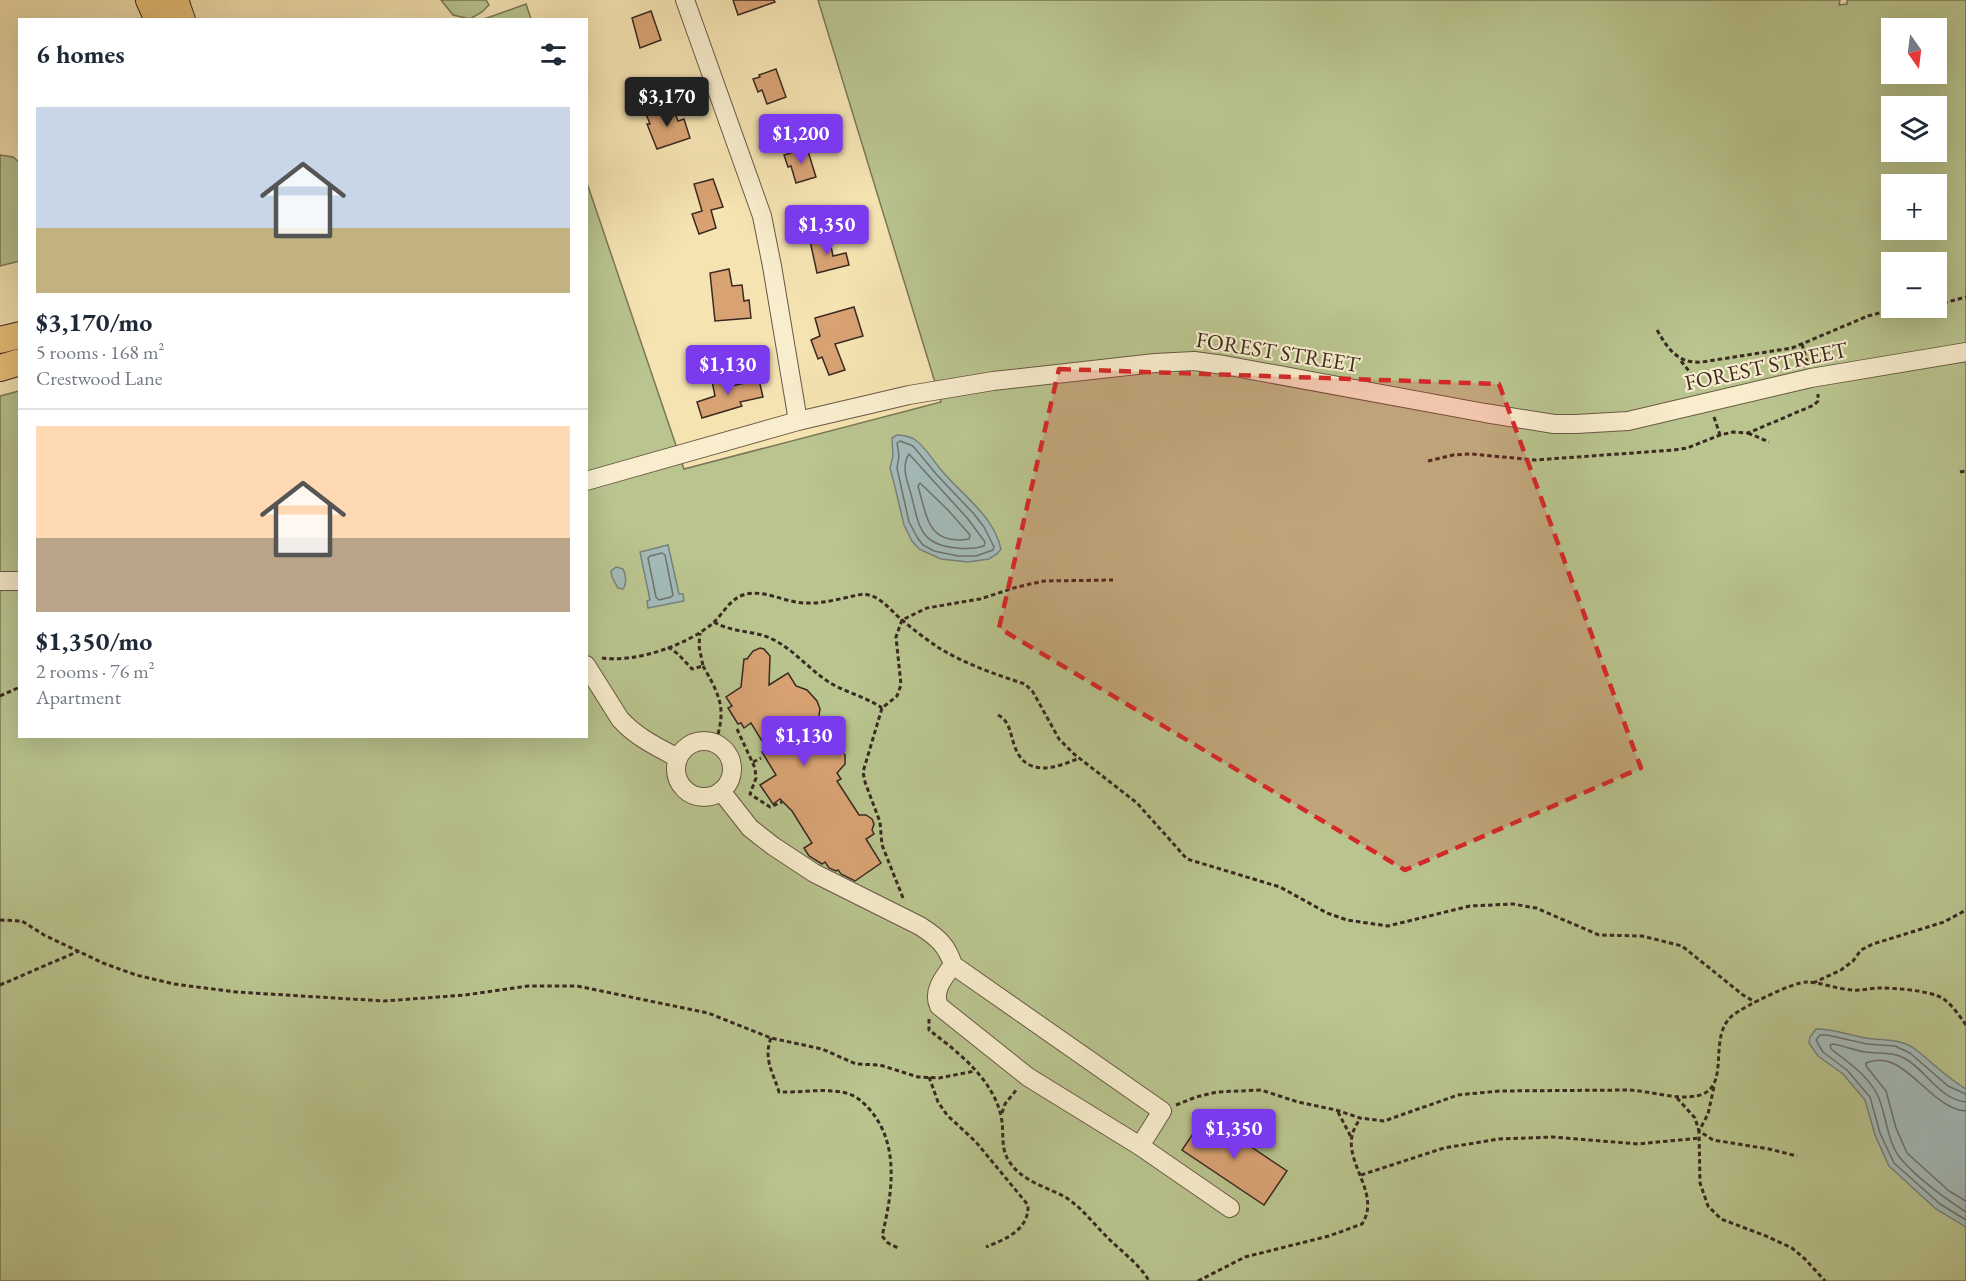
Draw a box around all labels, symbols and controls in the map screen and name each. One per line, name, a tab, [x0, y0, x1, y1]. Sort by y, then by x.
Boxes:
north arrow	[1881, 18, 1947, 84]
map controls	[1881, 18, 1947, 318]
text: 6 homes	[36, 37, 125, 71]
icon: filters	[537, 38, 570, 71]
pin: $3,170	[618, 77, 716, 128]
text: $3,170	[639, 83, 695, 109]
button: layers	[1881, 96, 1947, 162]
pin: $1,200	[752, 114, 850, 165]
text: $1,200	[773, 120, 829, 146]
icon: home	[249, 146, 357, 254]
button: +	[1881, 174, 1947, 240]
pin: $1,350	[778, 205, 876, 256]
text: $1,350	[799, 211, 855, 237]
button: −	[1881, 252, 1947, 318]
text: $3,170/mo	[36, 305, 152, 339]
street label: FOREST STREET	[1194, 325, 1362, 379]
street label: FOREST STREET	[1682, 335, 1850, 397]
text: 5 rooms · 168 m²	[36, 339, 164, 365]
pin: $1,130	[679, 345, 777, 396]
text: $1,130	[700, 351, 756, 377]
text: Crestwood Lane	[36, 365, 163, 391]
icon: home	[249, 465, 357, 573]
text: $1,350/mo	[36, 624, 152, 658]
text: 2 rooms · 76 m²	[36, 658, 155, 684]
text: Apartment	[36, 684, 121, 710]
pin: $1,130	[755, 716, 853, 767]
text: $1,130	[776, 722, 832, 748]
pin: $1,350	[1185, 1109, 1283, 1160]
text: $1,350	[1206, 1115, 1262, 1141]

